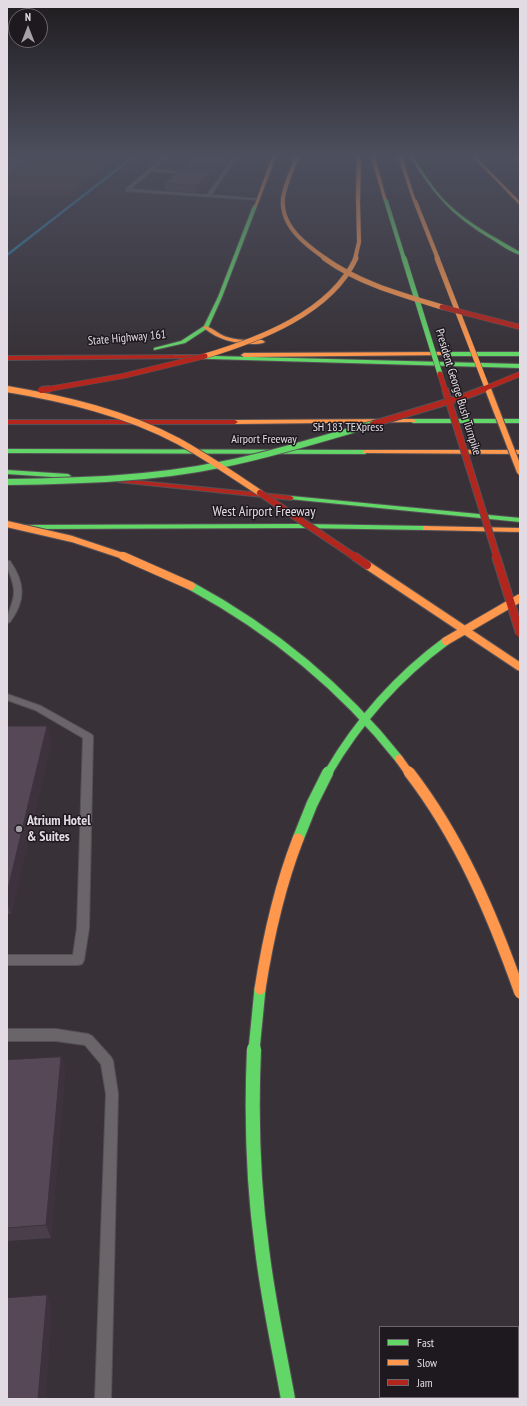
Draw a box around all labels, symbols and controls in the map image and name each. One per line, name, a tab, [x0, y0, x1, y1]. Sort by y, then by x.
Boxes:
north arrow	[8, 8, 48, 48]
text: N	[25, 10, 31, 24]
street label: State Highway 161	[87, 327, 167, 349]
street label: President George Bush Turnpike	[432, 327, 484, 457]
street label: SH 183 TEXpress	[313, 421, 383, 435]
street label: Airport Freeway	[231, 433, 297, 447]
street label: West Airport Freeway	[213, 504, 315, 520]
place label: Atrium Hotel & Suites	[27, 813, 91, 846]
marker: Atrium Hotel & Suites	[14, 824, 24, 834]
legend	[379, 1326, 519, 1398]
text: Fast	[417, 1335, 434, 1350]
text: Slow	[417, 1355, 437, 1370]
text: Jam	[417, 1375, 433, 1390]

